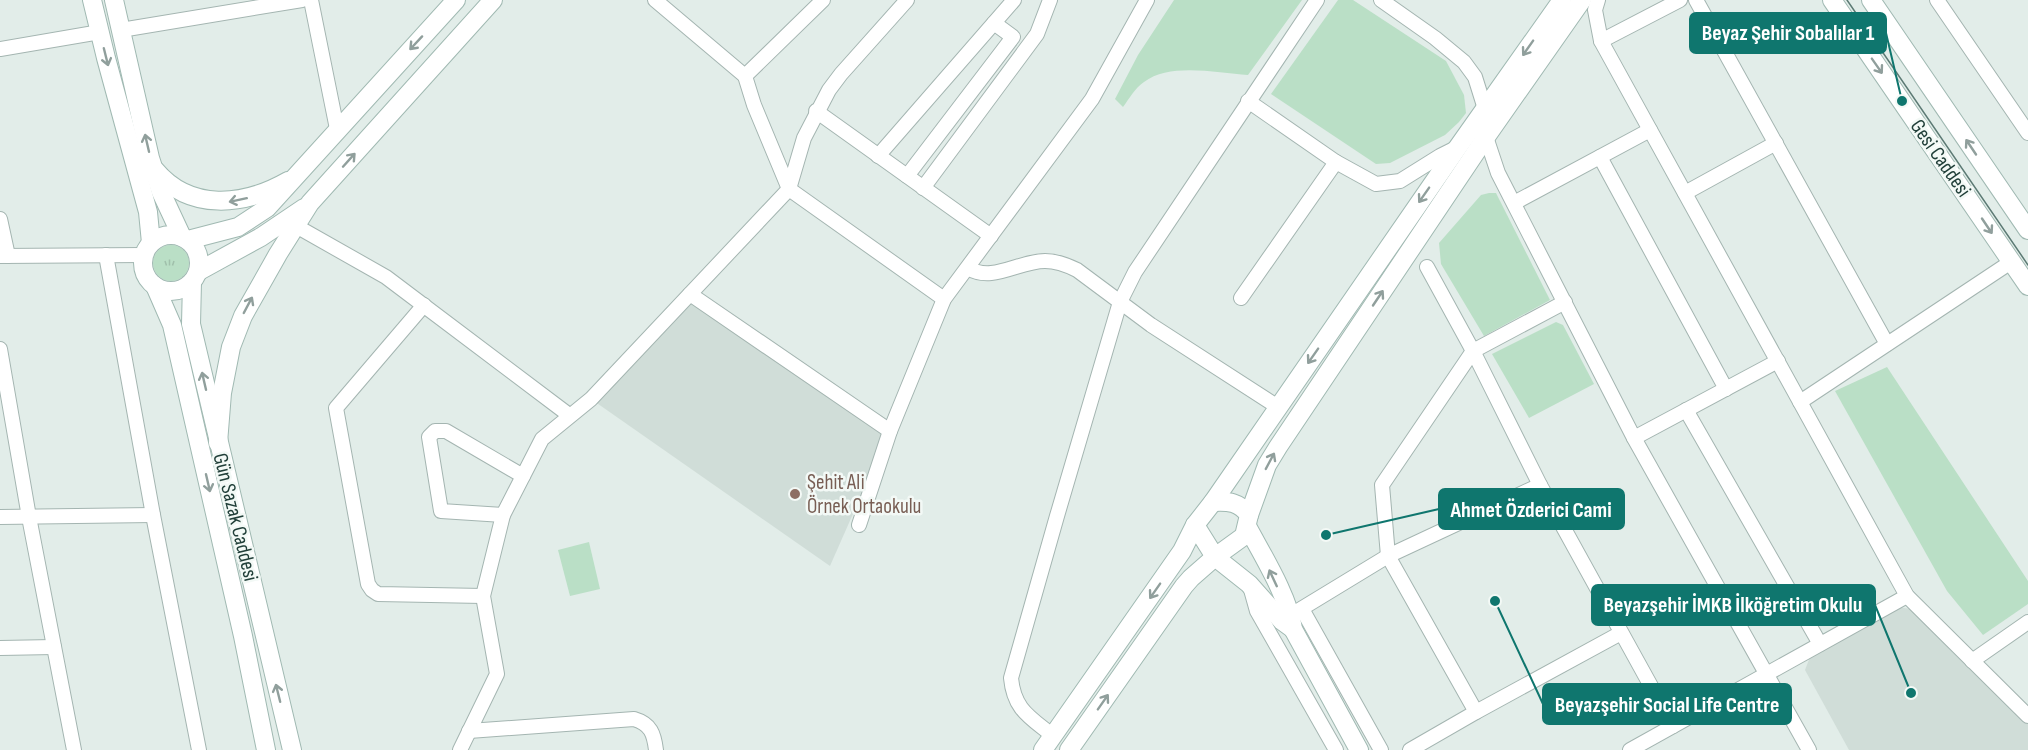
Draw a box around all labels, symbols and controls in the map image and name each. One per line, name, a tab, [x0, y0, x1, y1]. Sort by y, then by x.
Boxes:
callout: Beyaz Şehir Sobalılar 1	[1690, 13, 1886, 53]
text: Beyaz Şehir Sobalılar 1	[1702, 20, 1875, 47]
one-way arrow	[409, 36, 423, 51]
one-way arrow	[1522, 39, 1534, 55]
one-way arrow	[100, 47, 112, 66]
one-way arrow	[1871, 57, 1883, 73]
street label: Gesi Caddesi	[1905, 115, 1976, 202]
one-way arrow	[140, 134, 152, 153]
one-way arrow	[1965, 140, 1977, 156]
one-way arrow	[342, 153, 356, 168]
one-way arrow	[1418, 187, 1430, 203]
one-way arrow	[228, 195, 248, 206]
one-way arrow	[1981, 218, 1993, 234]
one-way arrow	[1372, 291, 1384, 307]
one-way arrow	[243, 297, 255, 315]
one-way arrow	[1307, 347, 1319, 363]
one-way arrow	[197, 372, 209, 391]
street label: Gün Sazak Caddesi	[208, 451, 263, 584]
one-way arrow	[1264, 453, 1276, 470]
place label: Şehit Ali Örnek Ortaokulu	[807, 470, 921, 519]
one-way arrow	[203, 473, 214, 493]
marker: Şehit Ali Örnek Ortaokulu	[788, 487, 802, 501]
callout: Ahmet Özderici Cami	[1439, 489, 1624, 529]
text: Ahmet Özderici Cami	[1449, 497, 1612, 524]
one-way arrow	[1267, 569, 1279, 587]
one-way arrow	[1149, 583, 1161, 599]
callout: Beyazşehir İMKB İlköğretim Okulu	[1592, 585, 1875, 625]
text: Beyazşehir İMKB İlköğretim Okulu	[1604, 592, 1862, 619]
one-way arrow	[272, 684, 284, 703]
callout: Beyazşehir Social Life Centre	[1543, 684, 1791, 724]
text: Beyazşehir Social Life Centre	[1555, 692, 1779, 719]
one-way arrow	[1097, 695, 1109, 711]

